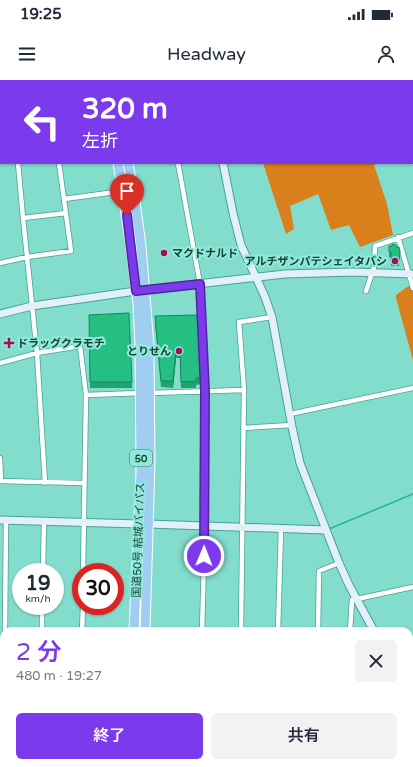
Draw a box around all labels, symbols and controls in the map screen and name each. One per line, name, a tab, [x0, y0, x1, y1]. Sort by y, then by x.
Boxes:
text: 19:25	[20, 5, 62, 23]
icon: menu	[16, 43, 38, 65]
text: Headway	[167, 43, 246, 65]
icon: person	[375, 43, 397, 65]
text: 320 m	[82, 92, 168, 126]
icon: left	[16, 96, 68, 148]
text: 左折	[82, 130, 118, 152]
pin	[110, 174, 144, 215]
icon: arrive	[116, 180, 138, 202]
place label: マクドナルド	[172, 247, 238, 260]
marker: マクドナルド	[159, 248, 169, 258]
place label: アルチザンパテシェイタバシ	[245, 255, 387, 268]
marker: アルチザンパテシェイタバシ	[390, 256, 400, 266]
place label: ドラッグクラモチ	[17, 337, 105, 350]
marker: ドラッグクラモチ	[4, 338, 14, 348]
place label: とりせん	[127, 345, 171, 358]
marker: とりせん	[174, 346, 184, 356]
road number: 50	[130, 450, 152, 466]
street label: 国道50号 結城バイパス	[130, 482, 147, 598]
position arrow	[183, 535, 225, 577]
speed limit sign: 30	[72, 563, 124, 615]
text: 19	[25, 572, 51, 596]
text: km/h	[25, 593, 51, 605]
text: 2 分	[16, 638, 61, 667]
button: close	[355, 640, 397, 682]
text: 480 m · 19:27	[16, 668, 102, 684]
button: 終了	[16, 713, 203, 759]
button: 共有	[211, 713, 397, 759]

